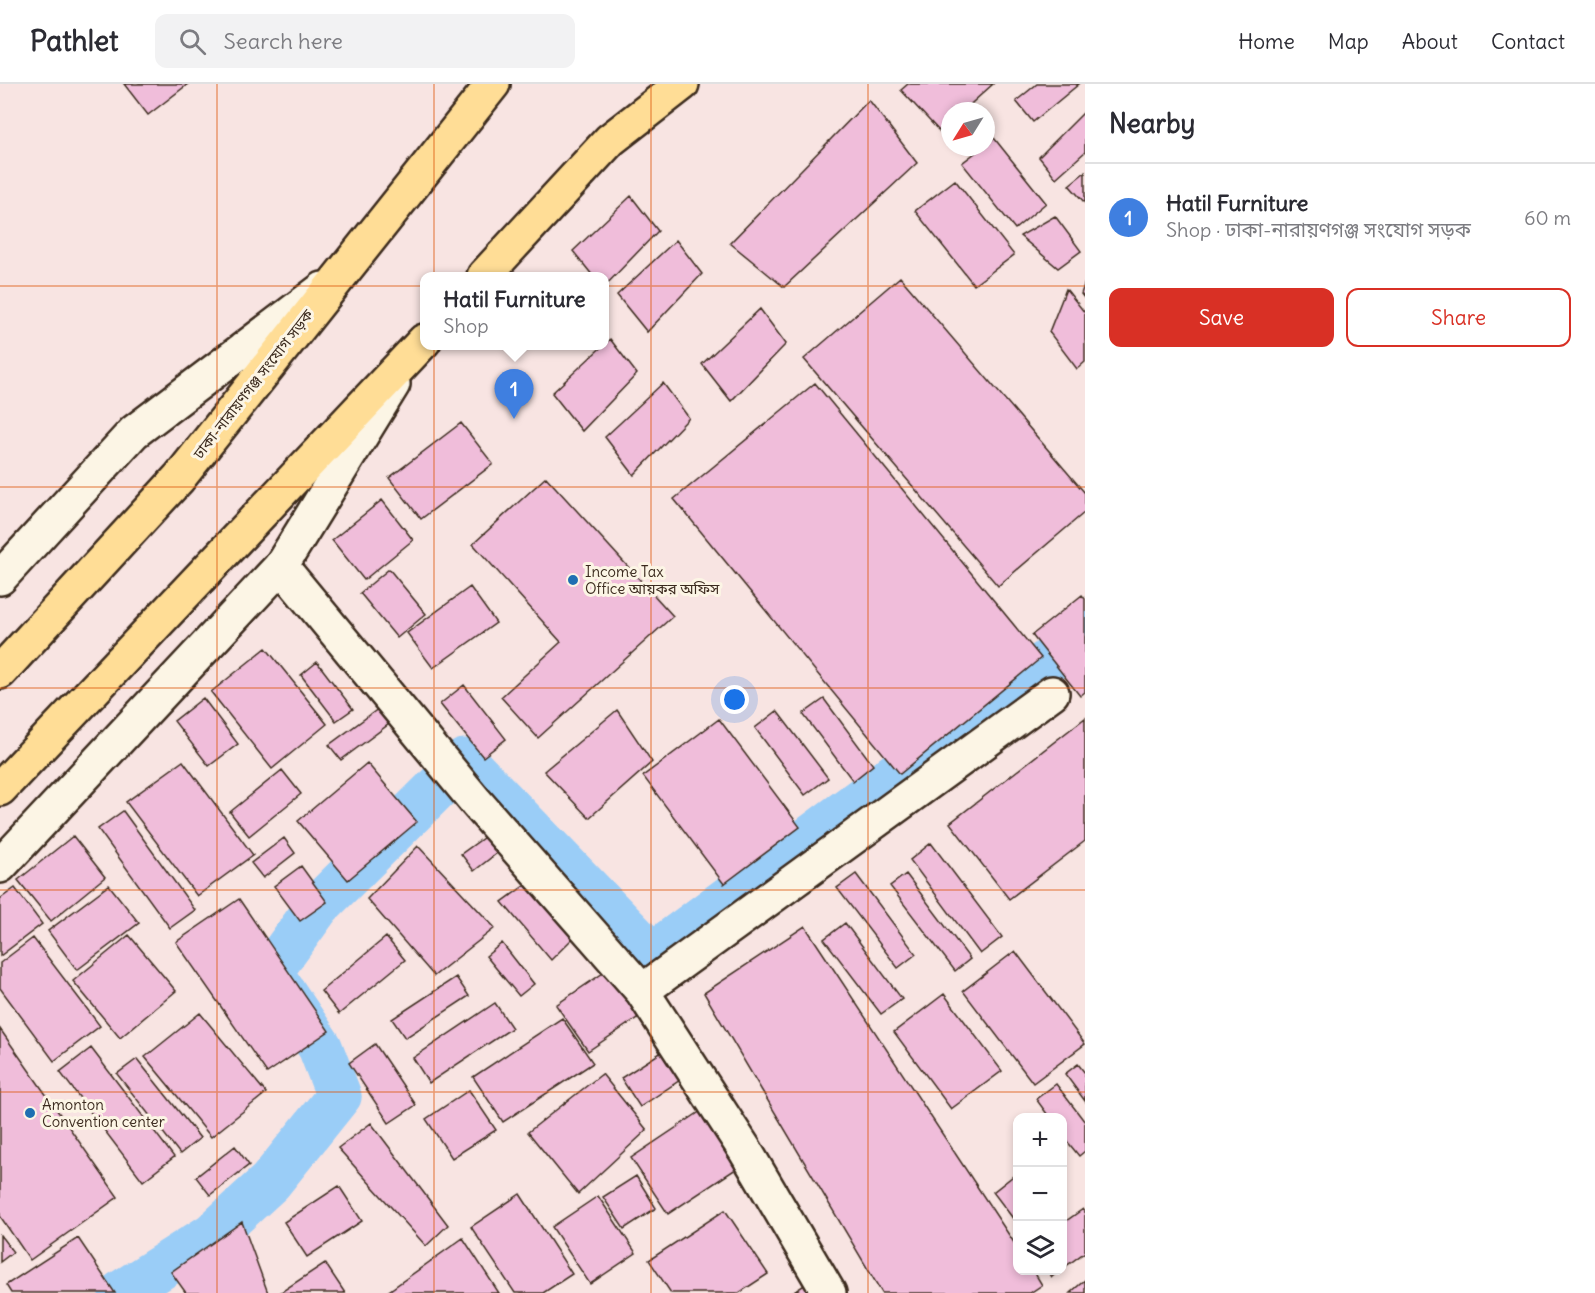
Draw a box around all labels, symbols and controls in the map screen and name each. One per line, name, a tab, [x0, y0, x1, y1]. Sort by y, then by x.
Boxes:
search box	[155, 14, 575, 68]
text: Pathlet	[30, 23, 119, 59]
icon: search	[176, 25, 209, 58]
text: Search here	[224, 27, 343, 55]
text: Home	[1238, 28, 1295, 55]
text: Map	[1328, 28, 1369, 55]
text: About	[1402, 28, 1458, 55]
text: Contact	[1491, 28, 1565, 55]
north arrow	[941, 102, 995, 156]
text: Nearby	[1109, 107, 1195, 140]
text: Hatil Furniture	[1166, 189, 1308, 217]
text: 1	[1125, 205, 1132, 230]
text: 60 m	[1524, 205, 1571, 230]
text: Shop · ঢাকা-নারায়ণগঞ্জ সংযোগ সড়ক	[1166, 217, 1471, 242]
popup	[420, 272, 609, 350]
text: Hatil Furniture	[443, 285, 586, 313]
button: Save	[1109, 288, 1334, 347]
button: Share	[1346, 288, 1571, 347]
street label: ঢাকা-নারায়ণগঞ্জ সংযোগ সড়ক	[188, 305, 318, 463]
text: Shop	[443, 313, 489, 338]
pin: 1	[494, 370, 534, 419]
place label: Income Tax Office আয়কর অফিস	[585, 562, 720, 598]
marker: Income Tax Office আয়কর অফিস	[566, 573, 580, 587]
your location	[720, 685, 749, 714]
place label: Amonton Convention center	[42, 1095, 165, 1131]
marker: Amonton Convention center	[23, 1106, 37, 1120]
map controls	[1013, 1113, 1067, 1275]
button: +	[1013, 1113, 1067, 1167]
button: −	[1013, 1167, 1067, 1221]
button: layers	[1013, 1221, 1067, 1275]

